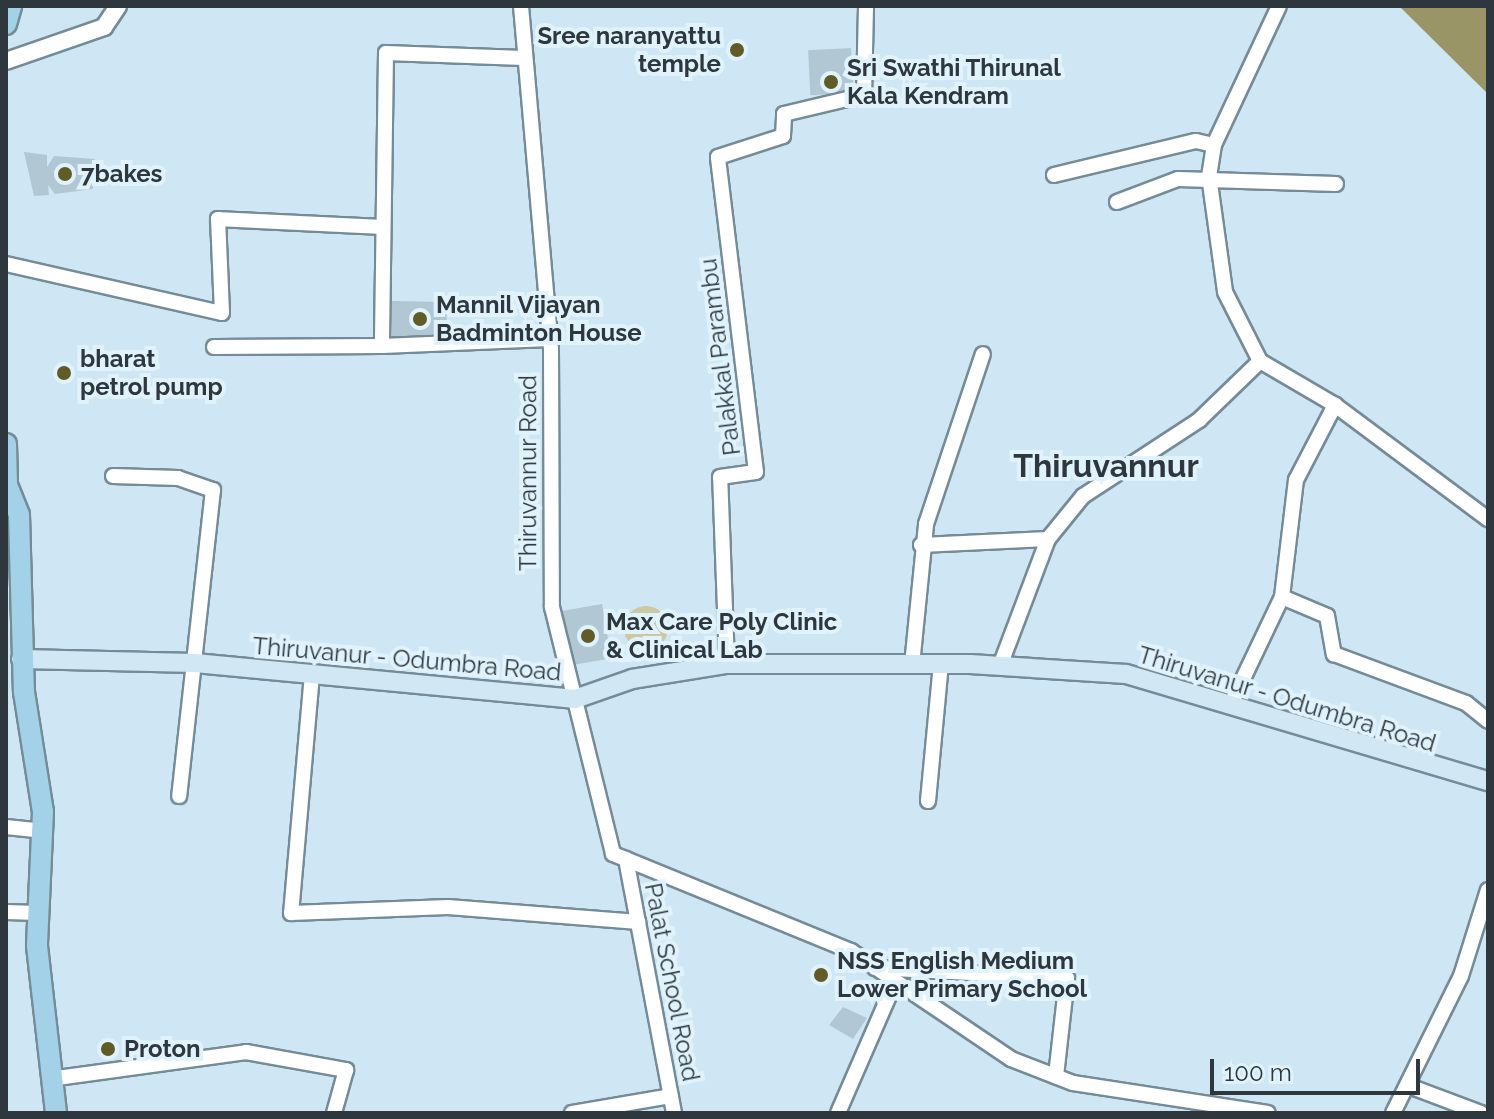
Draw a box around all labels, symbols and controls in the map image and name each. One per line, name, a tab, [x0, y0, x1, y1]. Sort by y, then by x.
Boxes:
place label: Sree naranyattu temple	[537, 22, 721, 78]
marker: Sree naranyattu temple	[728, 41, 746, 59]
place label: Sri Swathi Thirunal Kala Kendram	[847, 54, 1062, 110]
marker: Sri Swathi Thirunal Kala Kendram	[822, 73, 840, 91]
place label: 7bakes	[81, 160, 162, 188]
marker: 7bakes	[56, 165, 74, 183]
street label: Palakkal Parambu	[694, 256, 746, 458]
place label: Mannil Vijayan Badminton House	[436, 291, 642, 347]
marker: Mannil Vijayan Badminton House	[411, 310, 429, 328]
place label: bharat petrol pump	[80, 345, 223, 401]
marker: bharat petrol pump	[55, 364, 73, 382]
street label: Thiruvannur Road	[514, 375, 542, 571]
district label: Thiruvannur	[1013, 447, 1199, 485]
place label: Max Care Poly Clinic & Clinical Lab	[606, 608, 838, 664]
marker: Max Care Poly Clinic & Clinical Lab	[577, 625, 599, 647]
street label: Thiruvanur - Odumbra Road	[251, 631, 563, 687]
street label: Thiruvanur - Odumbra Road	[1134, 640, 1440, 758]
street label: Palat School Road	[639, 880, 705, 1084]
place label: NSS English Medium Lower Primary School	[837, 947, 1088, 1003]
marker: NSS English Medium Lower Primary School	[812, 966, 830, 984]
place label: Proton	[124, 1035, 201, 1063]
marker: Proton	[99, 1040, 117, 1058]
scale bar	[1214, 1043, 1424, 1093]
text: 100 m	[1224, 1058, 1292, 1087]

